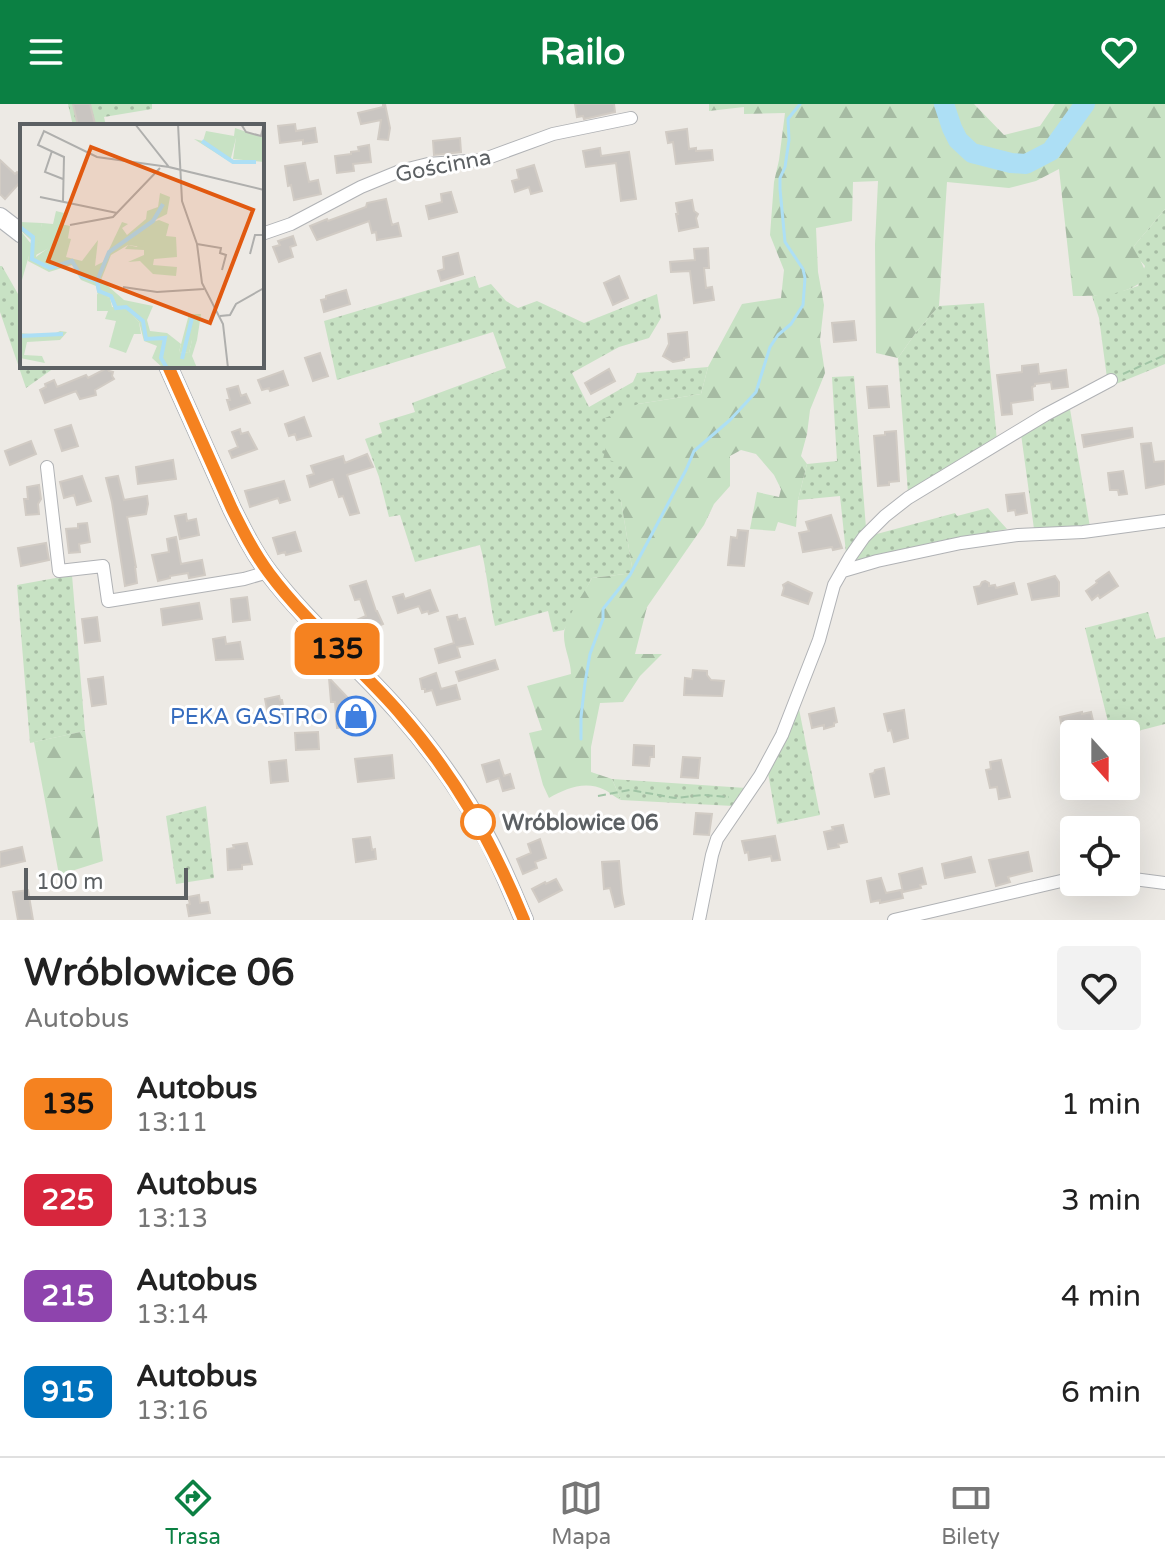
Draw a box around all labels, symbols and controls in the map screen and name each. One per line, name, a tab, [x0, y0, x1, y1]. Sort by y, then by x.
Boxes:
icon: menu	[24, 30, 68, 74]
icon: heart	[1097, 30, 1141, 74]
text: Railo	[540, 31, 625, 74]
inset map	[20, 124, 264, 368]
street label: Gościnna	[393, 144, 493, 188]
line badge: 135	[291, 623, 383, 675]
text: 135	[311, 632, 363, 666]
shop icon: PEKA GASTRO	[335, 695, 377, 737]
place label: PEKA GASTRO	[170, 704, 328, 730]
north arrow	[1060, 720, 1140, 800]
map controls	[1060, 720, 1140, 896]
marker: Wróblowice 06	[461, 805, 495, 839]
place label: Wróblowice 06	[502, 810, 659, 836]
button: locate	[1060, 816, 1140, 896]
scale bar	[24, 864, 188, 900]
text: 100 m	[36, 869, 103, 895]
button: heart	[1057, 946, 1141, 1030]
text: Wróblowice 06	[24, 950, 295, 996]
text: Autobus	[24, 1003, 129, 1034]
text: Autobus	[136, 1070, 257, 1107]
text: 1 min	[1061, 1086, 1141, 1123]
text: 135	[42, 1087, 94, 1121]
text: 13:11	[136, 1107, 208, 1138]
text: Autobus	[136, 1166, 257, 1203]
text: 3 min	[1061, 1182, 1141, 1219]
text: 225	[42, 1183, 94, 1217]
text: 13:13	[136, 1203, 208, 1234]
text: Autobus	[136, 1262, 257, 1299]
text: 4 min	[1061, 1278, 1141, 1315]
text: 215	[42, 1279, 94, 1313]
text: 13:14	[136, 1299, 208, 1330]
text: Autobus	[136, 1358, 257, 1395]
text: 6 min	[1061, 1374, 1141, 1411]
text: 915	[42, 1375, 94, 1409]
text: 13:16	[136, 1395, 208, 1426]
tab: Trasa	[165, 1476, 221, 1550]
tab: Mapa	[551, 1476, 611, 1550]
tab: Bilety	[941, 1476, 1000, 1550]

